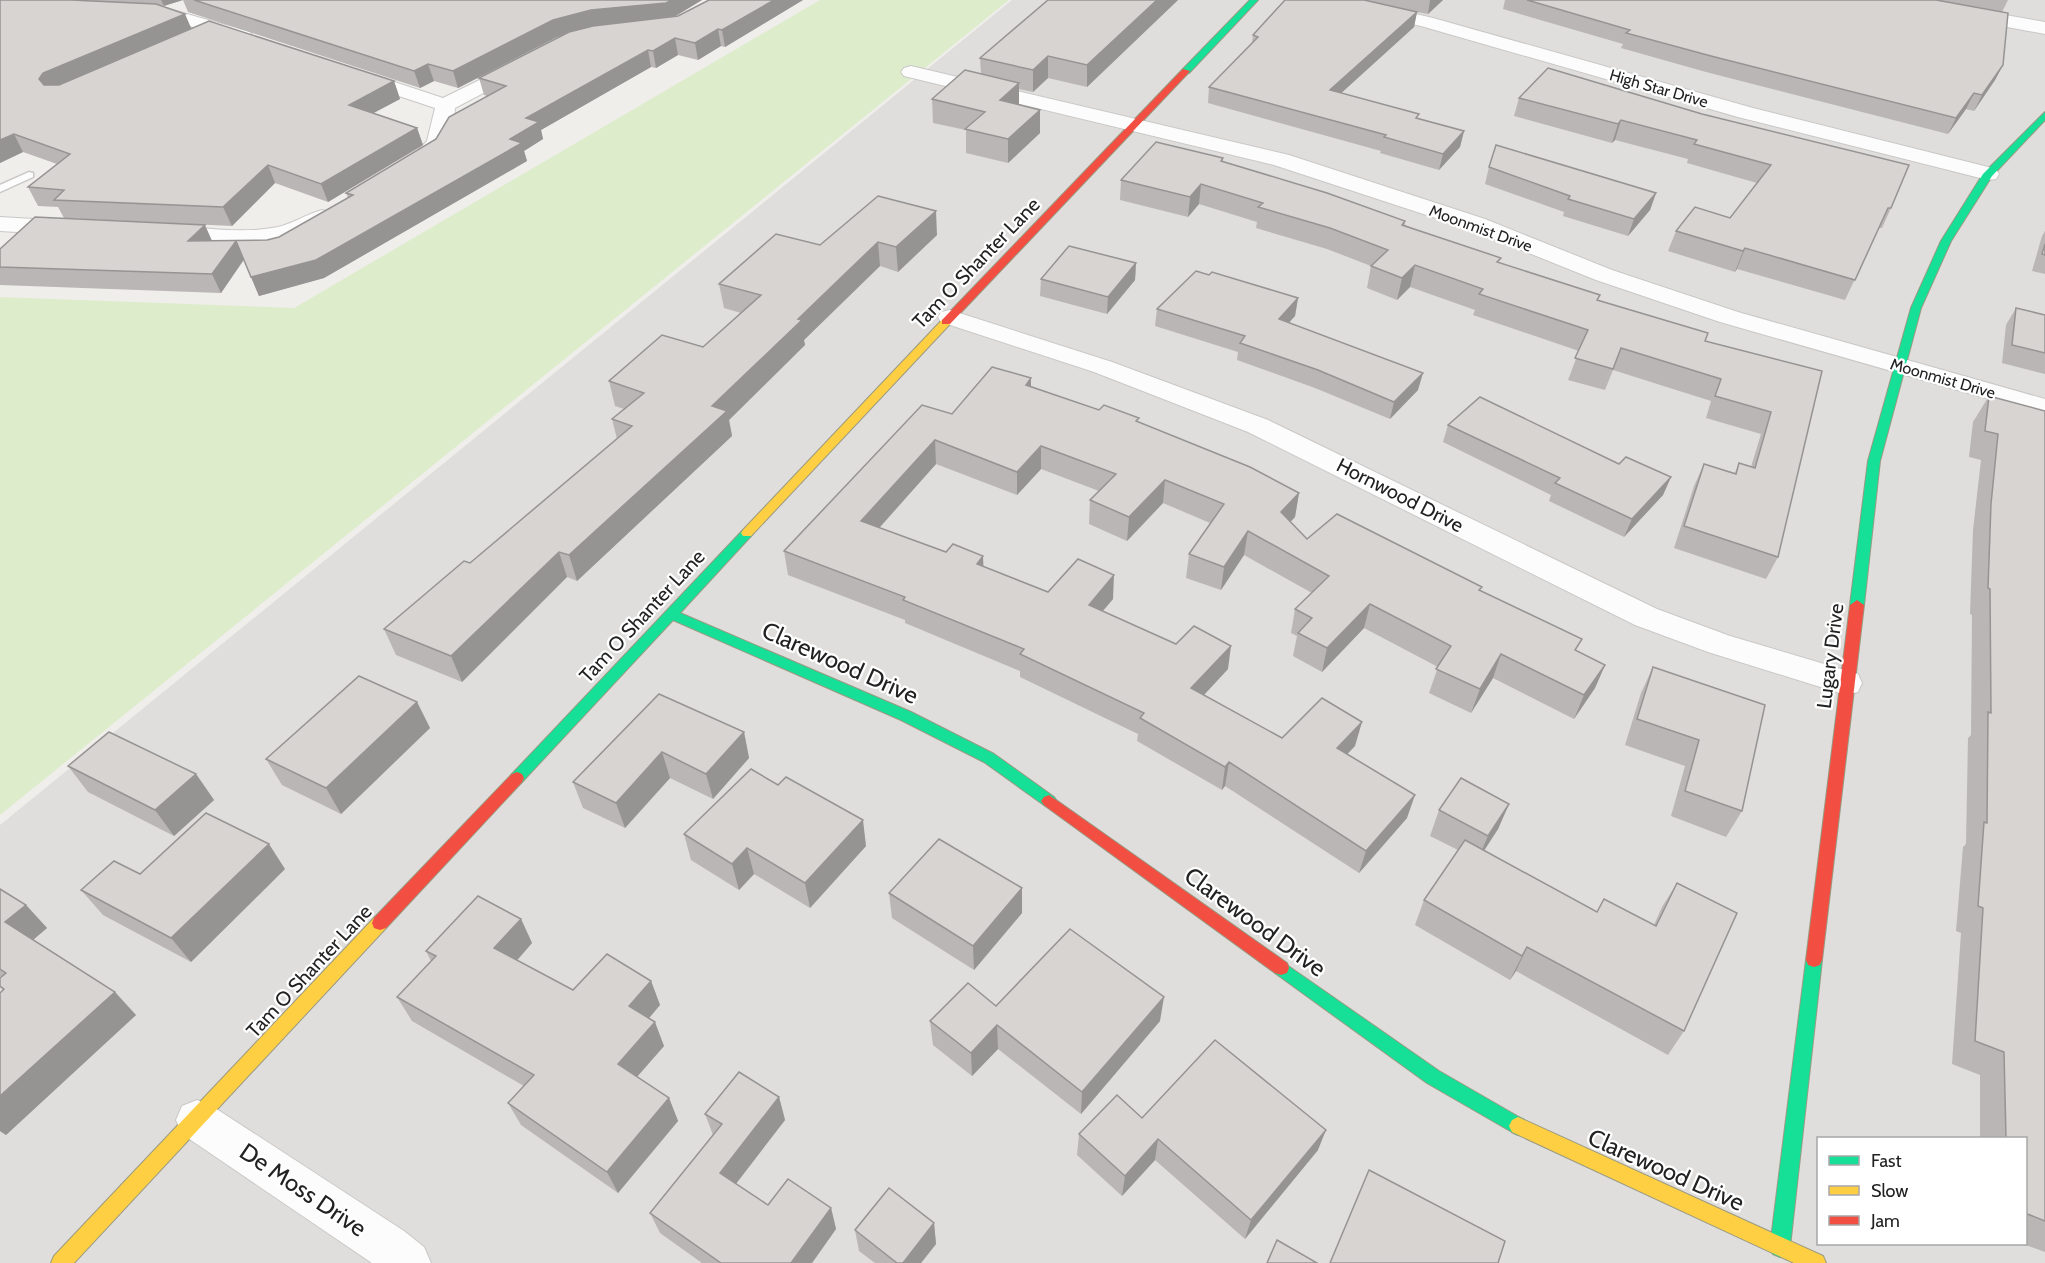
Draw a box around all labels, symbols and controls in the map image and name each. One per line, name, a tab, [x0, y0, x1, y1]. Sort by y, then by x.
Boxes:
street label: High Star Drive	[1607, 65, 1710, 112]
street label: Tam O Shanter Lane	[907, 193, 1045, 333]
street label: Moonmist Drive	[1427, 201, 1535, 256]
street label: Moonmist Drive	[1888, 354, 1998, 403]
street label: Hornwood Drive	[1333, 453, 1467, 537]
street label: Tam O Shanter Lane	[574, 545, 710, 687]
street label: Lugary Drive	[1812, 602, 1848, 710]
street label: Clarewood Drive	[758, 615, 923, 710]
street label: Clarewood Drive	[1179, 861, 1332, 983]
street label: Tam O Shanter Lane	[241, 900, 377, 1042]
street label: Clarewood Drive	[1584, 1122, 1749, 1217]
street label: De Moss Drive	[234, 1137, 372, 1243]
legend	[1817, 1137, 2027, 1245]
text: Fast	[1871, 1150, 1902, 1172]
text: Slow	[1871, 1180, 1908, 1202]
text: Jam	[1870, 1210, 1900, 1232]

